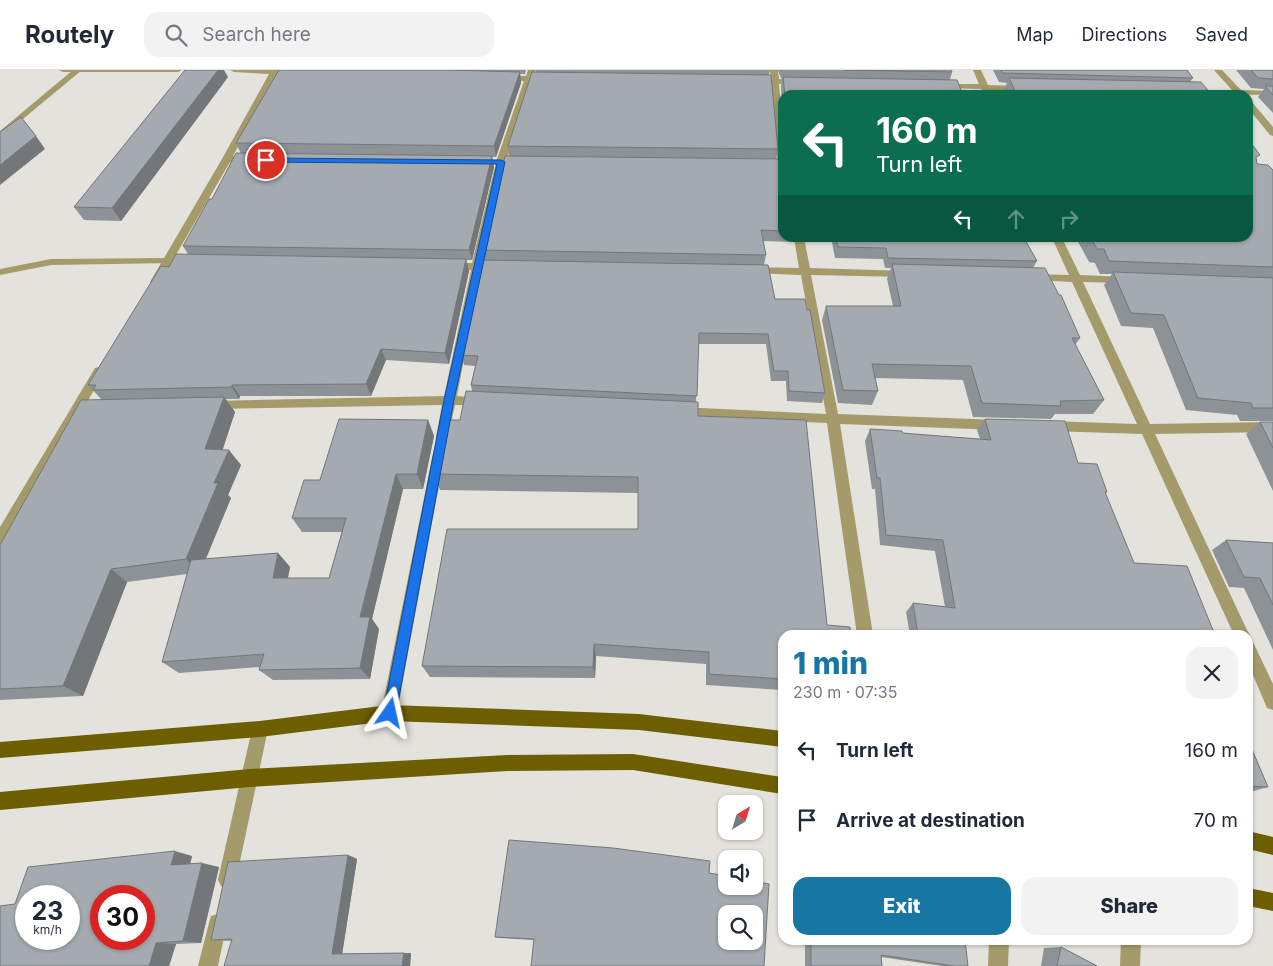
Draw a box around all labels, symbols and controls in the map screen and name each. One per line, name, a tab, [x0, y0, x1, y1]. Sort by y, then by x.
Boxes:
search box	[144, 12, 494, 57]
text: Routely	[25, 20, 114, 49]
icon: search	[162, 21, 190, 49]
text: Search here	[202, 23, 311, 46]
text: Map	[1016, 24, 1054, 45]
text: Directions	[1082, 24, 1167, 45]
text: Saved	[1195, 24, 1248, 45]
text: 160 m	[876, 109, 978, 151]
icon: left	[793, 110, 858, 175]
pin	[245, 139, 287, 181]
icon: arrive	[252, 146, 280, 174]
text: Turn left	[876, 151, 962, 177]
icon: left	[949, 205, 977, 233]
icon: ahead	[1002, 205, 1030, 233]
icon: right	[1055, 205, 1083, 233]
text: 1 min	[793, 645, 868, 681]
button: close	[1186, 647, 1238, 699]
text: 230 m · 07:35	[793, 682, 897, 702]
position arrow	[363, 686, 415, 738]
icon: left	[793, 736, 821, 764]
text: Turn left	[836, 739, 914, 762]
text: 160 m	[1185, 739, 1238, 762]
north arrow	[718, 795, 762, 840]
map controls	[718, 795, 763, 950]
icon: arrive	[793, 806, 821, 834]
text: Arrive at destination	[836, 809, 1025, 832]
text: 70 m	[1194, 809, 1238, 832]
button: sound	[718, 850, 763, 895]
button: Exit	[793, 877, 1011, 935]
button: Share	[1021, 877, 1238, 935]
speed limit sign: 30	[90, 885, 155, 950]
text: 23	[32, 896, 63, 926]
button: search	[718, 905, 763, 950]
text: km/h	[33, 922, 62, 937]

